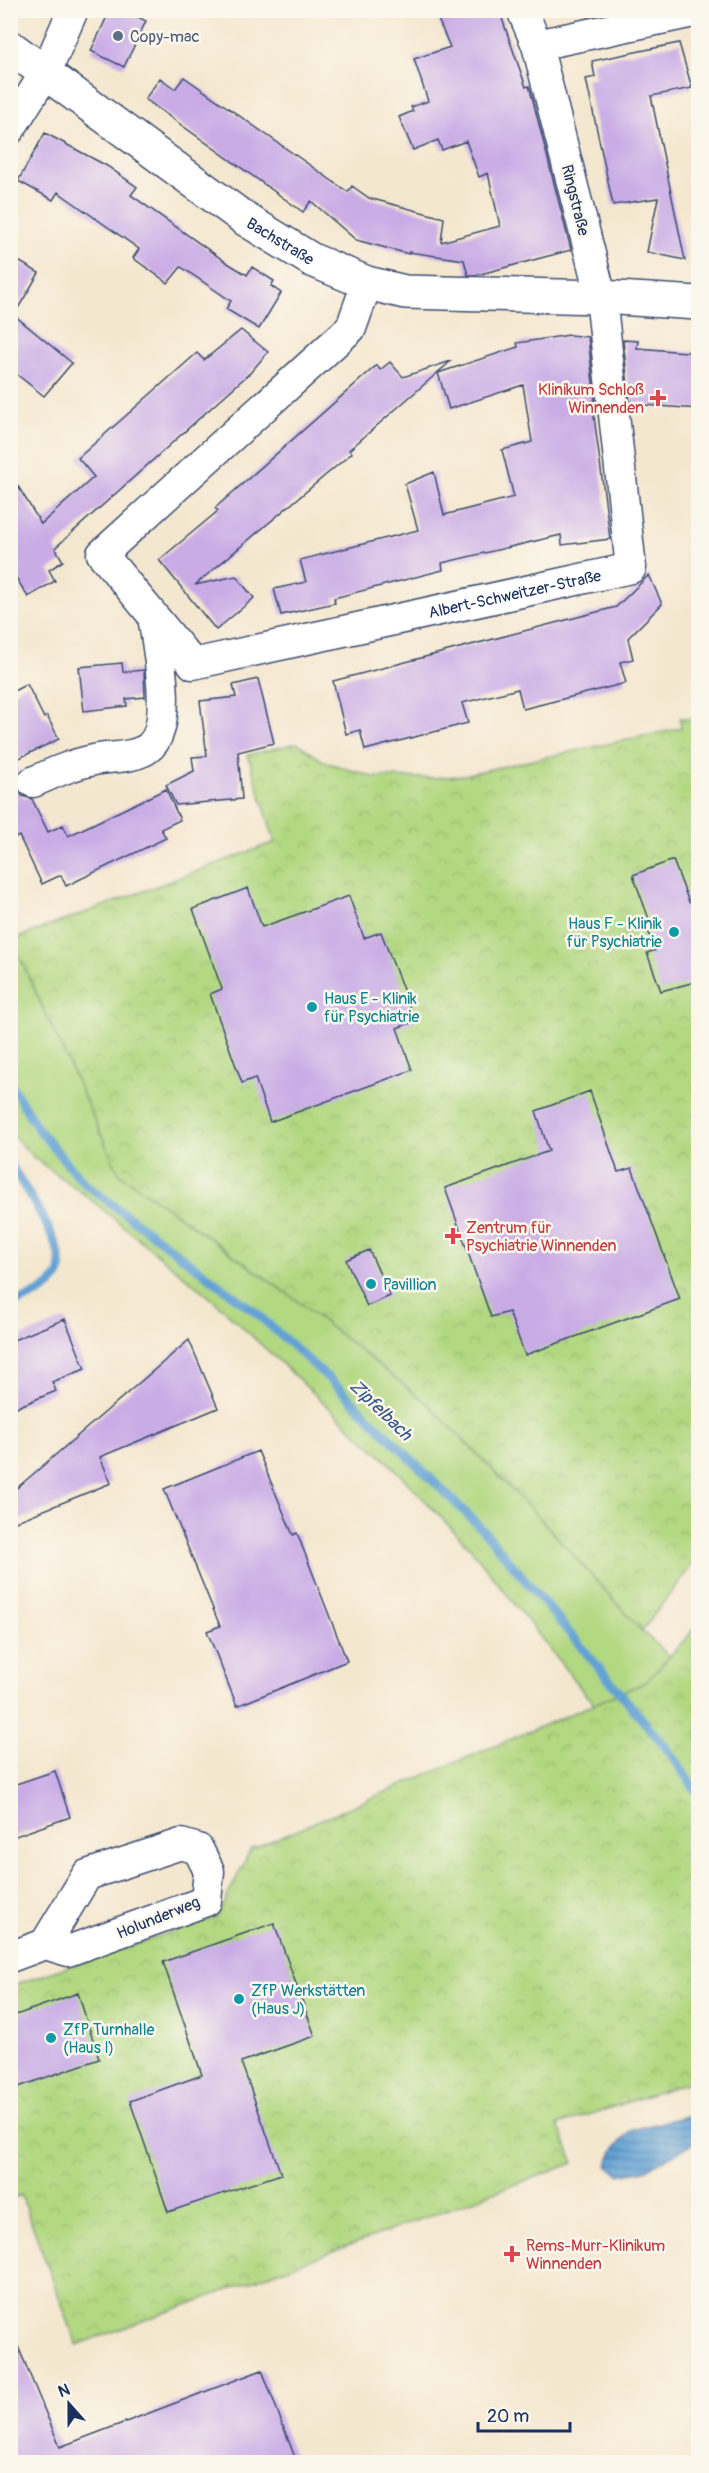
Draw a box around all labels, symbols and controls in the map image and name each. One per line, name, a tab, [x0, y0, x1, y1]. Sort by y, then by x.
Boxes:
place label: Copy-mac	[130, 27, 200, 47]
marker: Copy-mac	[111, 29, 125, 43]
street label: Ringstraße	[557, 163, 594, 238]
street label: Bachstraße	[243, 213, 318, 270]
place label: Klinikum Schloß Winnenden	[538, 380, 644, 418]
marker: Klinikum Schloß Winnenden	[649, 389, 667, 407]
street label: Albert-Schweitzer-Straße	[427, 566, 603, 623]
place label: Haus F - Klinik für Psychiatrie	[567, 914, 662, 952]
marker: Haus F - Klinik für Psychiatrie	[667, 925, 681, 939]
place label: Haus E - Klinik für Psychiatrie	[324, 989, 419, 1027]
marker: Haus E - Klinik für Psychiatrie	[305, 1000, 319, 1014]
place label: Zentrum für Psychiatrie Winnenden	[466, 1218, 617, 1256]
marker: Zentrum für Psychiatrie Winnenden	[444, 1227, 462, 1245]
place label: Pavillion	[383, 1275, 437, 1295]
marker: Pavillion	[364, 1277, 378, 1291]
water label: Zipfelbach	[345, 1375, 418, 1447]
street label: Holunderweg	[114, 1892, 203, 1944]
place label: ZfP Werkstätten (Haus J)	[251, 1981, 365, 2019]
marker: ZfP Werkstätten (Haus J)	[232, 1992, 246, 2006]
place label: ZfP Turnhalle (Haus I)	[63, 2020, 154, 2058]
marker: ZfP Turnhalle (Haus I)	[44, 2031, 58, 2045]
place label: Rems-Murr-Klinikum Winnenden	[526, 2236, 665, 2274]
marker: Rems-Murr-Klinikum Winnenden	[503, 2245, 521, 2263]
north arrow	[39, 2374, 99, 2434]
text: N	[55, 2380, 73, 2402]
scale bar	[478, 2395, 570, 2433]
text: 20 m	[487, 2405, 529, 2428]

